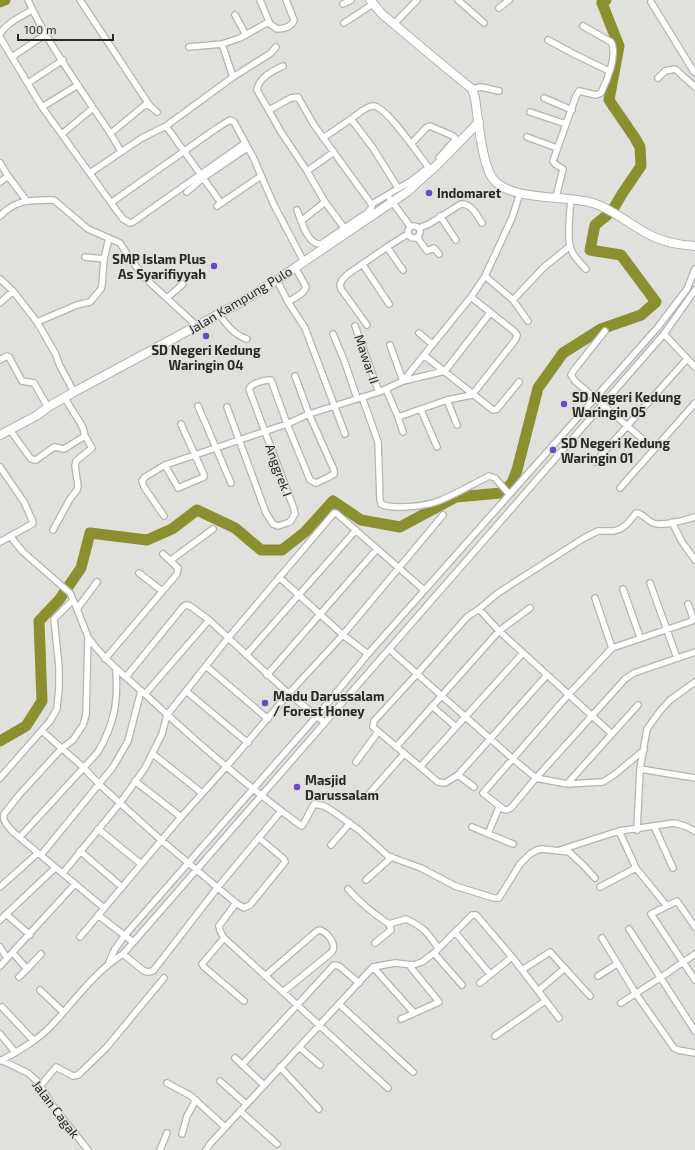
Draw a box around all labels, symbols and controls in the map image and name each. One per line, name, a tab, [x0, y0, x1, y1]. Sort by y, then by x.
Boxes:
scale bar	[18, 16, 113, 42]
text: 100 m	[24, 22, 56, 36]
place label: Indomaret	[437, 185, 502, 201]
marker: Indomaret	[424, 188, 434, 198]
place label: SMP Islam Plus As Syarifiyyah	[112, 251, 206, 282]
marker: SMP Islam Plus As Syarifiyyah	[209, 261, 219, 271]
street label: Jalan Kampung Pulo	[185, 263, 295, 337]
marker: SD Negeri Kedung Waringin 04	[201, 331, 211, 341]
street label: Mawar II	[351, 332, 383, 386]
place label: SD Negeri Kedung Waringin 04	[152, 342, 261, 373]
place label: SD Negeri Kedung Waringin 05	[572, 389, 681, 420]
marker: SD Negeri Kedung Waringin 05	[559, 399, 569, 409]
place label: SD Negeri Kedung Waringin 01	[561, 435, 670, 466]
street label: Anggrek I	[262, 441, 296, 499]
marker: SD Negeri Kedung Waringin 01	[548, 445, 558, 455]
place label: Madu Darussalam / Forest Honey	[273, 688, 384, 719]
marker: Madu Darussalam / Forest Honey	[260, 698, 270, 708]
place label: Masjid Darussalam	[305, 772, 379, 803]
marker: Masjid Darussalam	[292, 782, 302, 792]
street label: Jalan Cagak	[29, 1077, 83, 1141]

